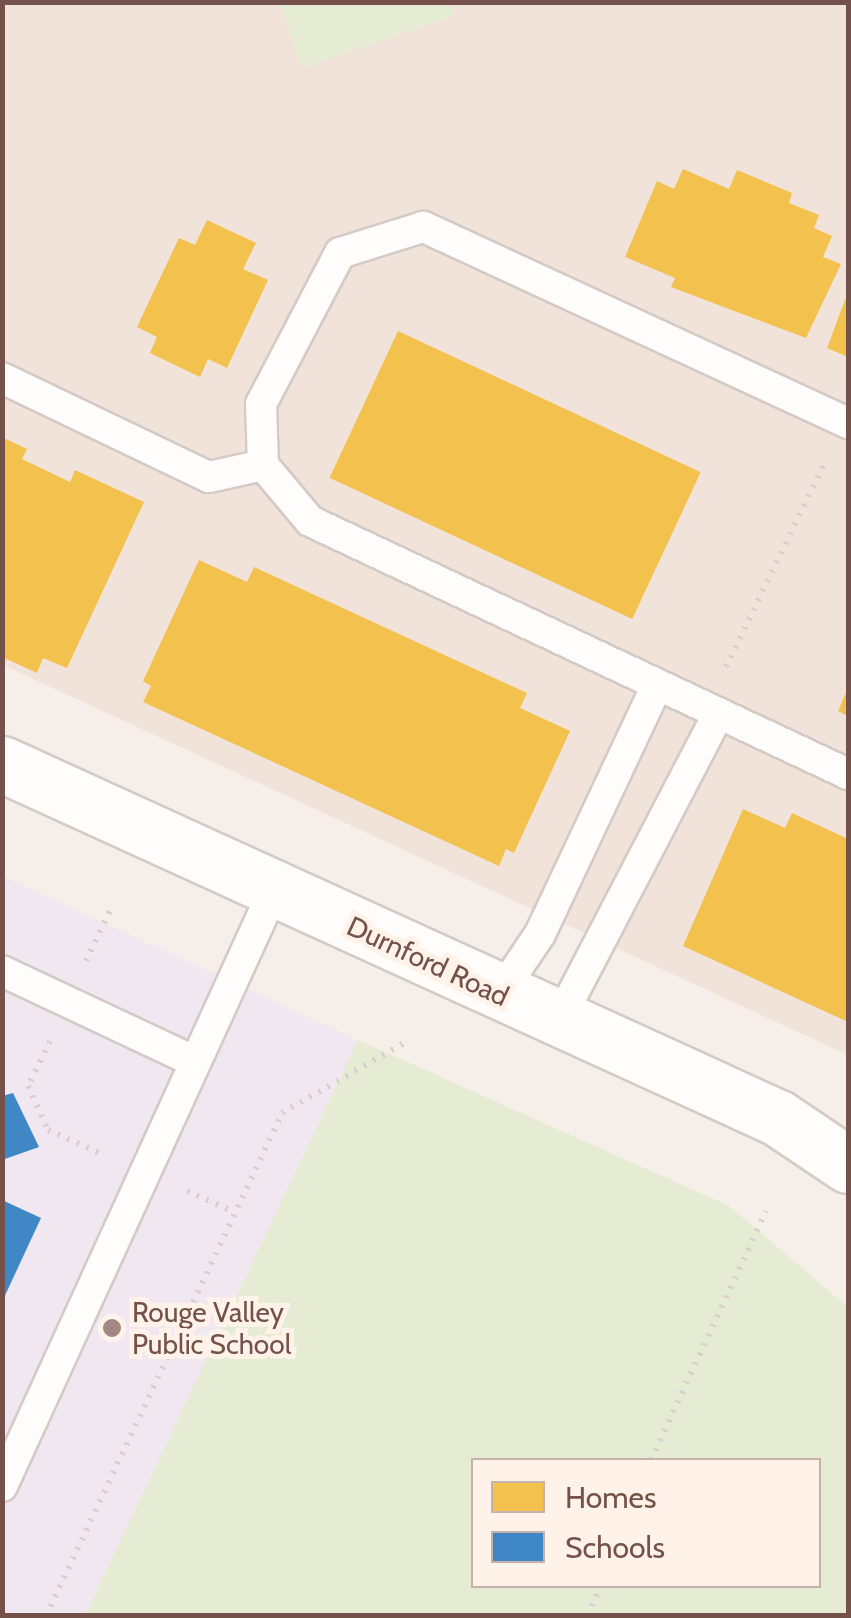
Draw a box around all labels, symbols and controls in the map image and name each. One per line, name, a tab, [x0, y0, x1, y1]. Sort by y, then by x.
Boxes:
street label: Durnford Road	[342, 909, 514, 1013]
place label: Rouge Valley Public School	[132, 1295, 291, 1361]
marker: Rouge Valley Public School	[101, 1317, 123, 1339]
legend	[471, 1458, 821, 1588]
text: Homes	[565, 1479, 656, 1516]
text: Schools	[565, 1529, 665, 1566]

